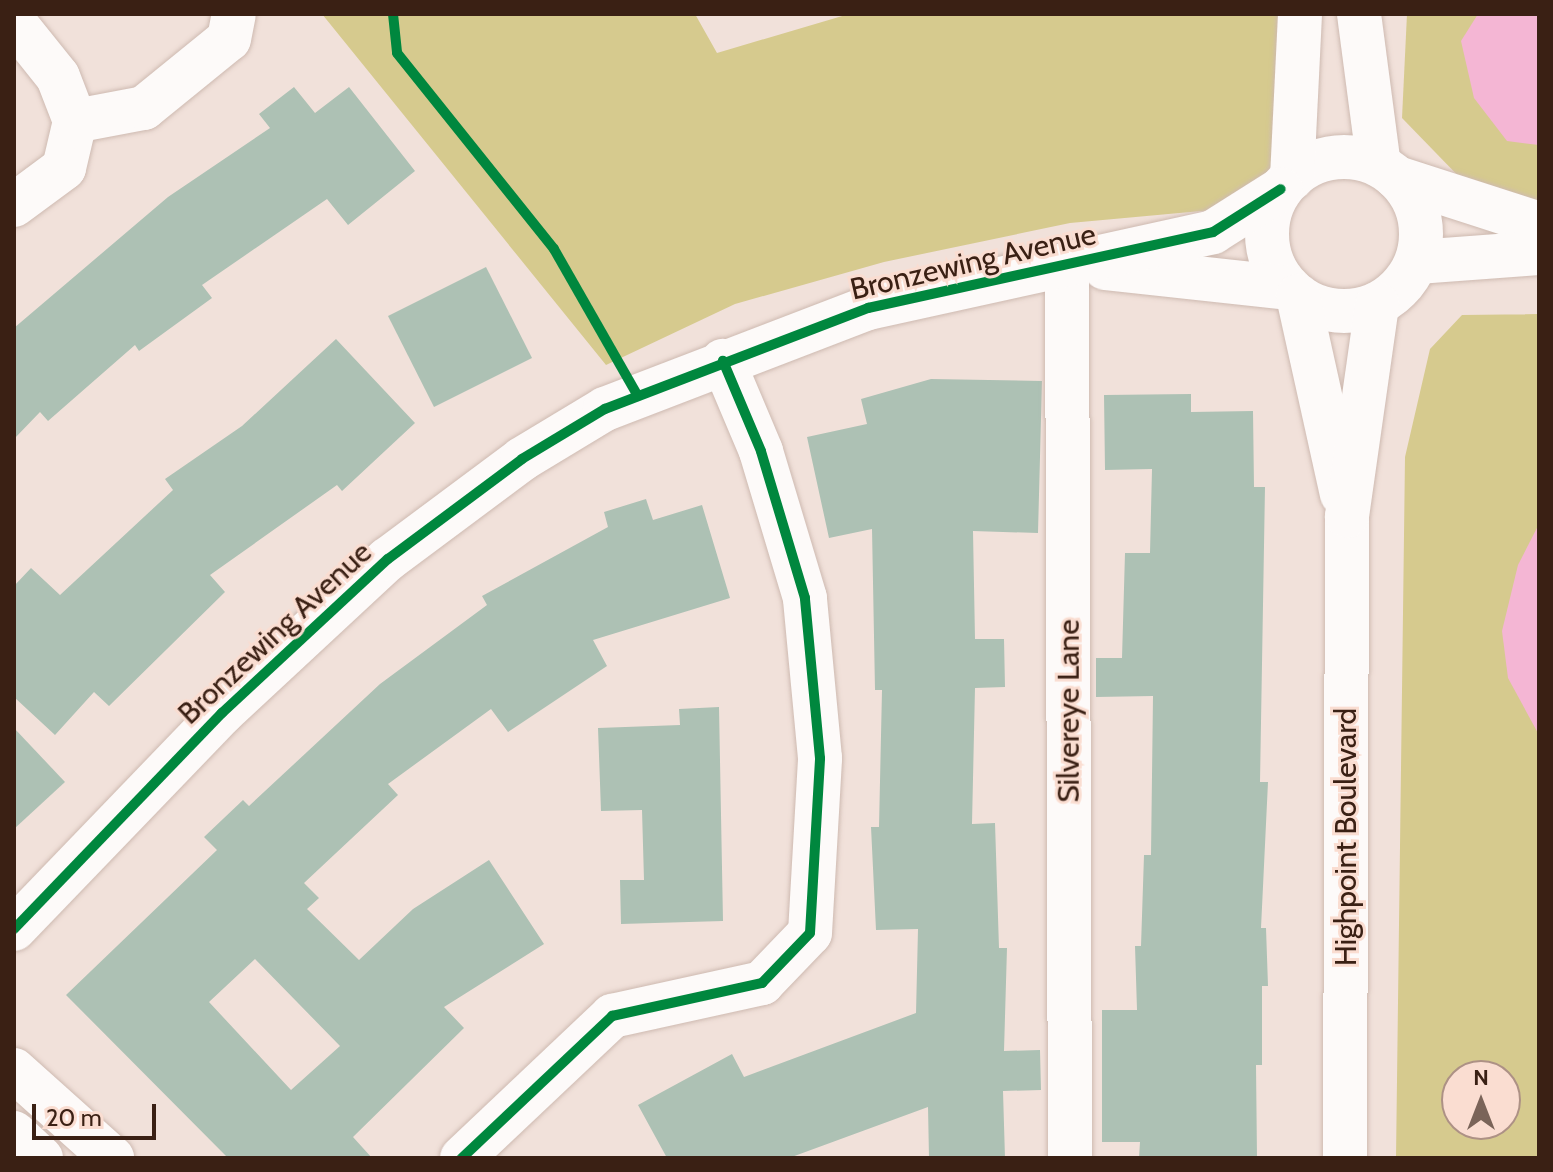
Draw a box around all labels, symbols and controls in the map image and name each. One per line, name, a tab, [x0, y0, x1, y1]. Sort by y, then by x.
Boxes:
street label: Bronzewing Avenue	[847, 216, 1099, 308]
street label: Bronzewing Avenue	[171, 534, 379, 732]
street label: Silvereye Lane	[1051, 619, 1087, 803]
street label: Highpoint Boulevard	[1328, 708, 1364, 966]
north arrow	[1441, 1060, 1521, 1140]
text: N	[1473, 1064, 1489, 1091]
scale bar	[36, 1088, 160, 1138]
text: 20 m	[46, 1103, 102, 1132]

